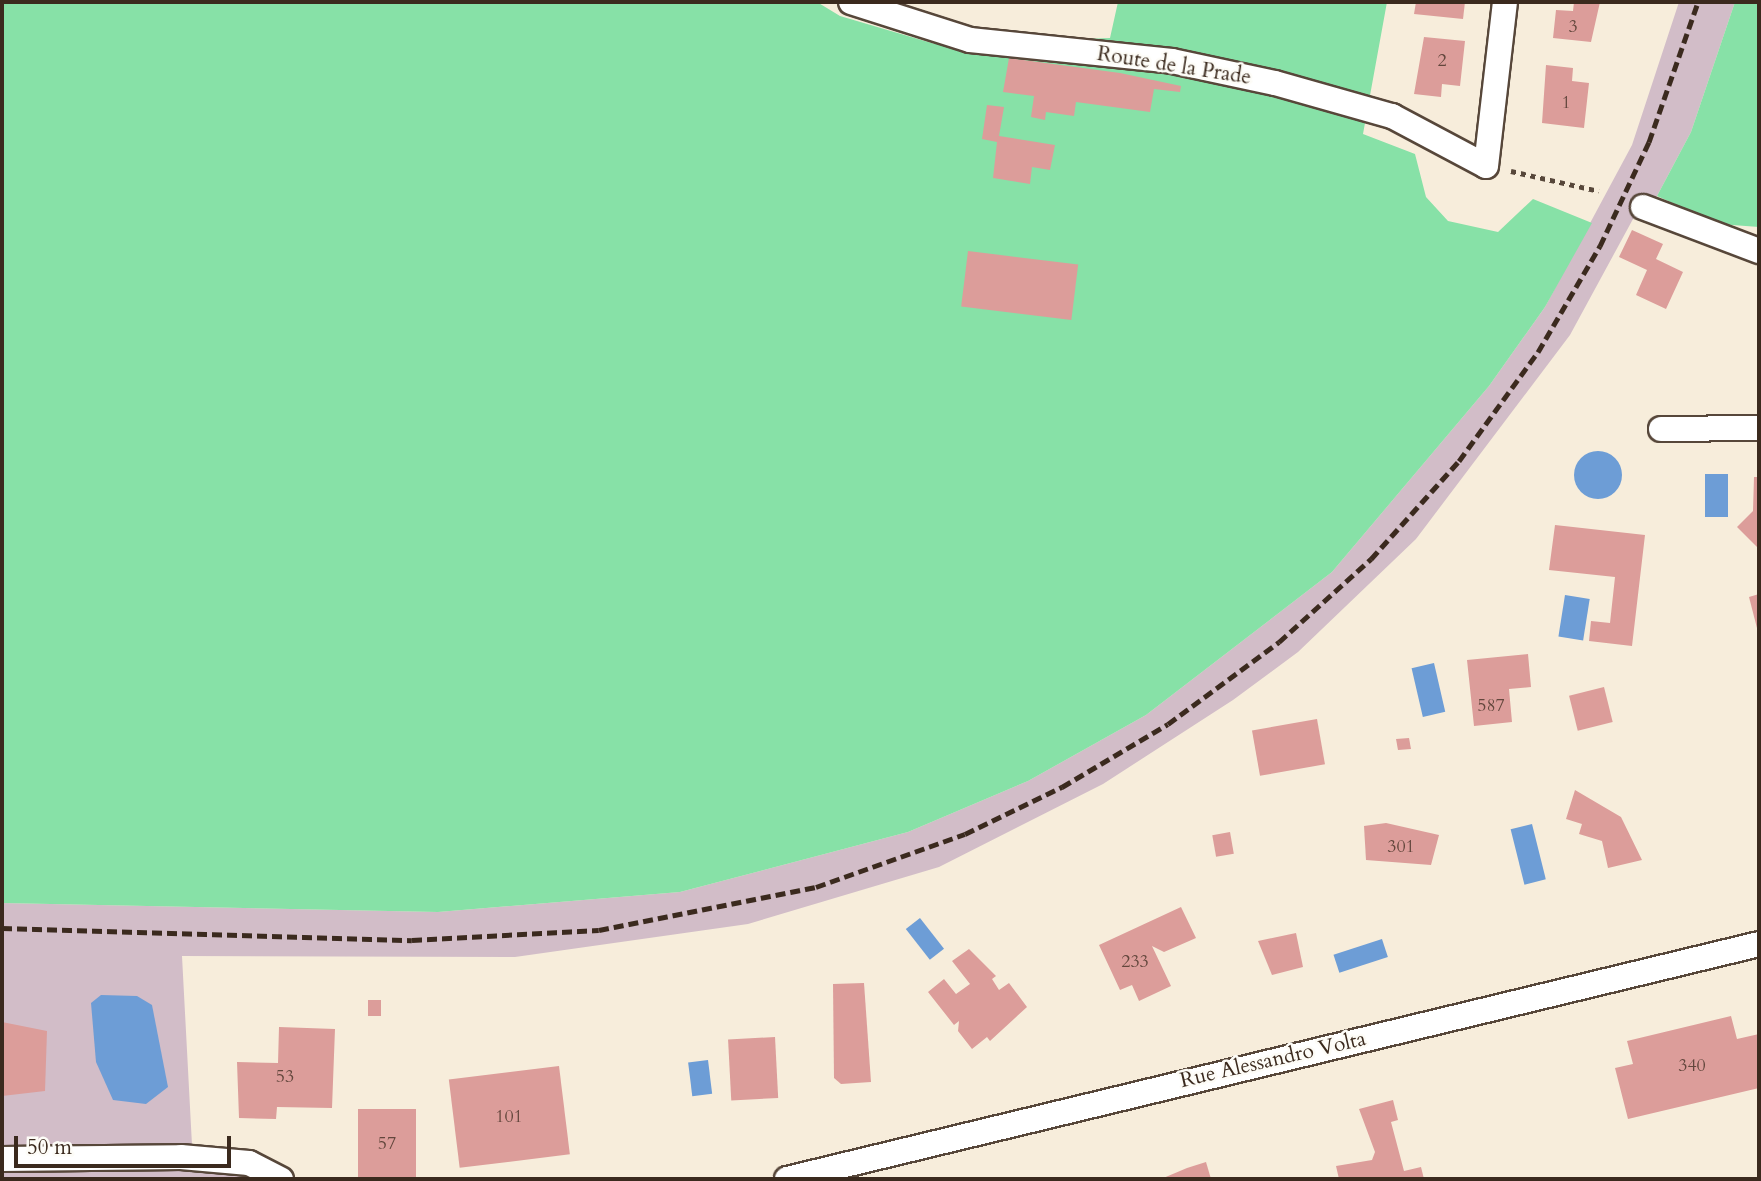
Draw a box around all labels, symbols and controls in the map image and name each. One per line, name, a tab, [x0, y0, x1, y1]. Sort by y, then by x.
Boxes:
house number: 3	[1568, 16, 1578, 38]
street label: Route de la Prade	[1095, 41, 1253, 91]
house number: 2	[1437, 50, 1447, 72]
house number: 1	[1561, 92, 1571, 114]
house number: 587	[1477, 695, 1505, 717]
house number: 301	[1387, 836, 1415, 858]
house number: 233	[1121, 951, 1149, 973]
street label: Rue Alessandro Volta	[1178, 1026, 1368, 1094]
house number: 340	[1678, 1055, 1706, 1077]
house number: 53	[276, 1066, 294, 1088]
house number: 101	[495, 1106, 523, 1128]
scale bar	[18, 1122, 234, 1166]
text: 50 m	[27, 1133, 72, 1162]
house number: 57	[378, 1133, 396, 1155]

